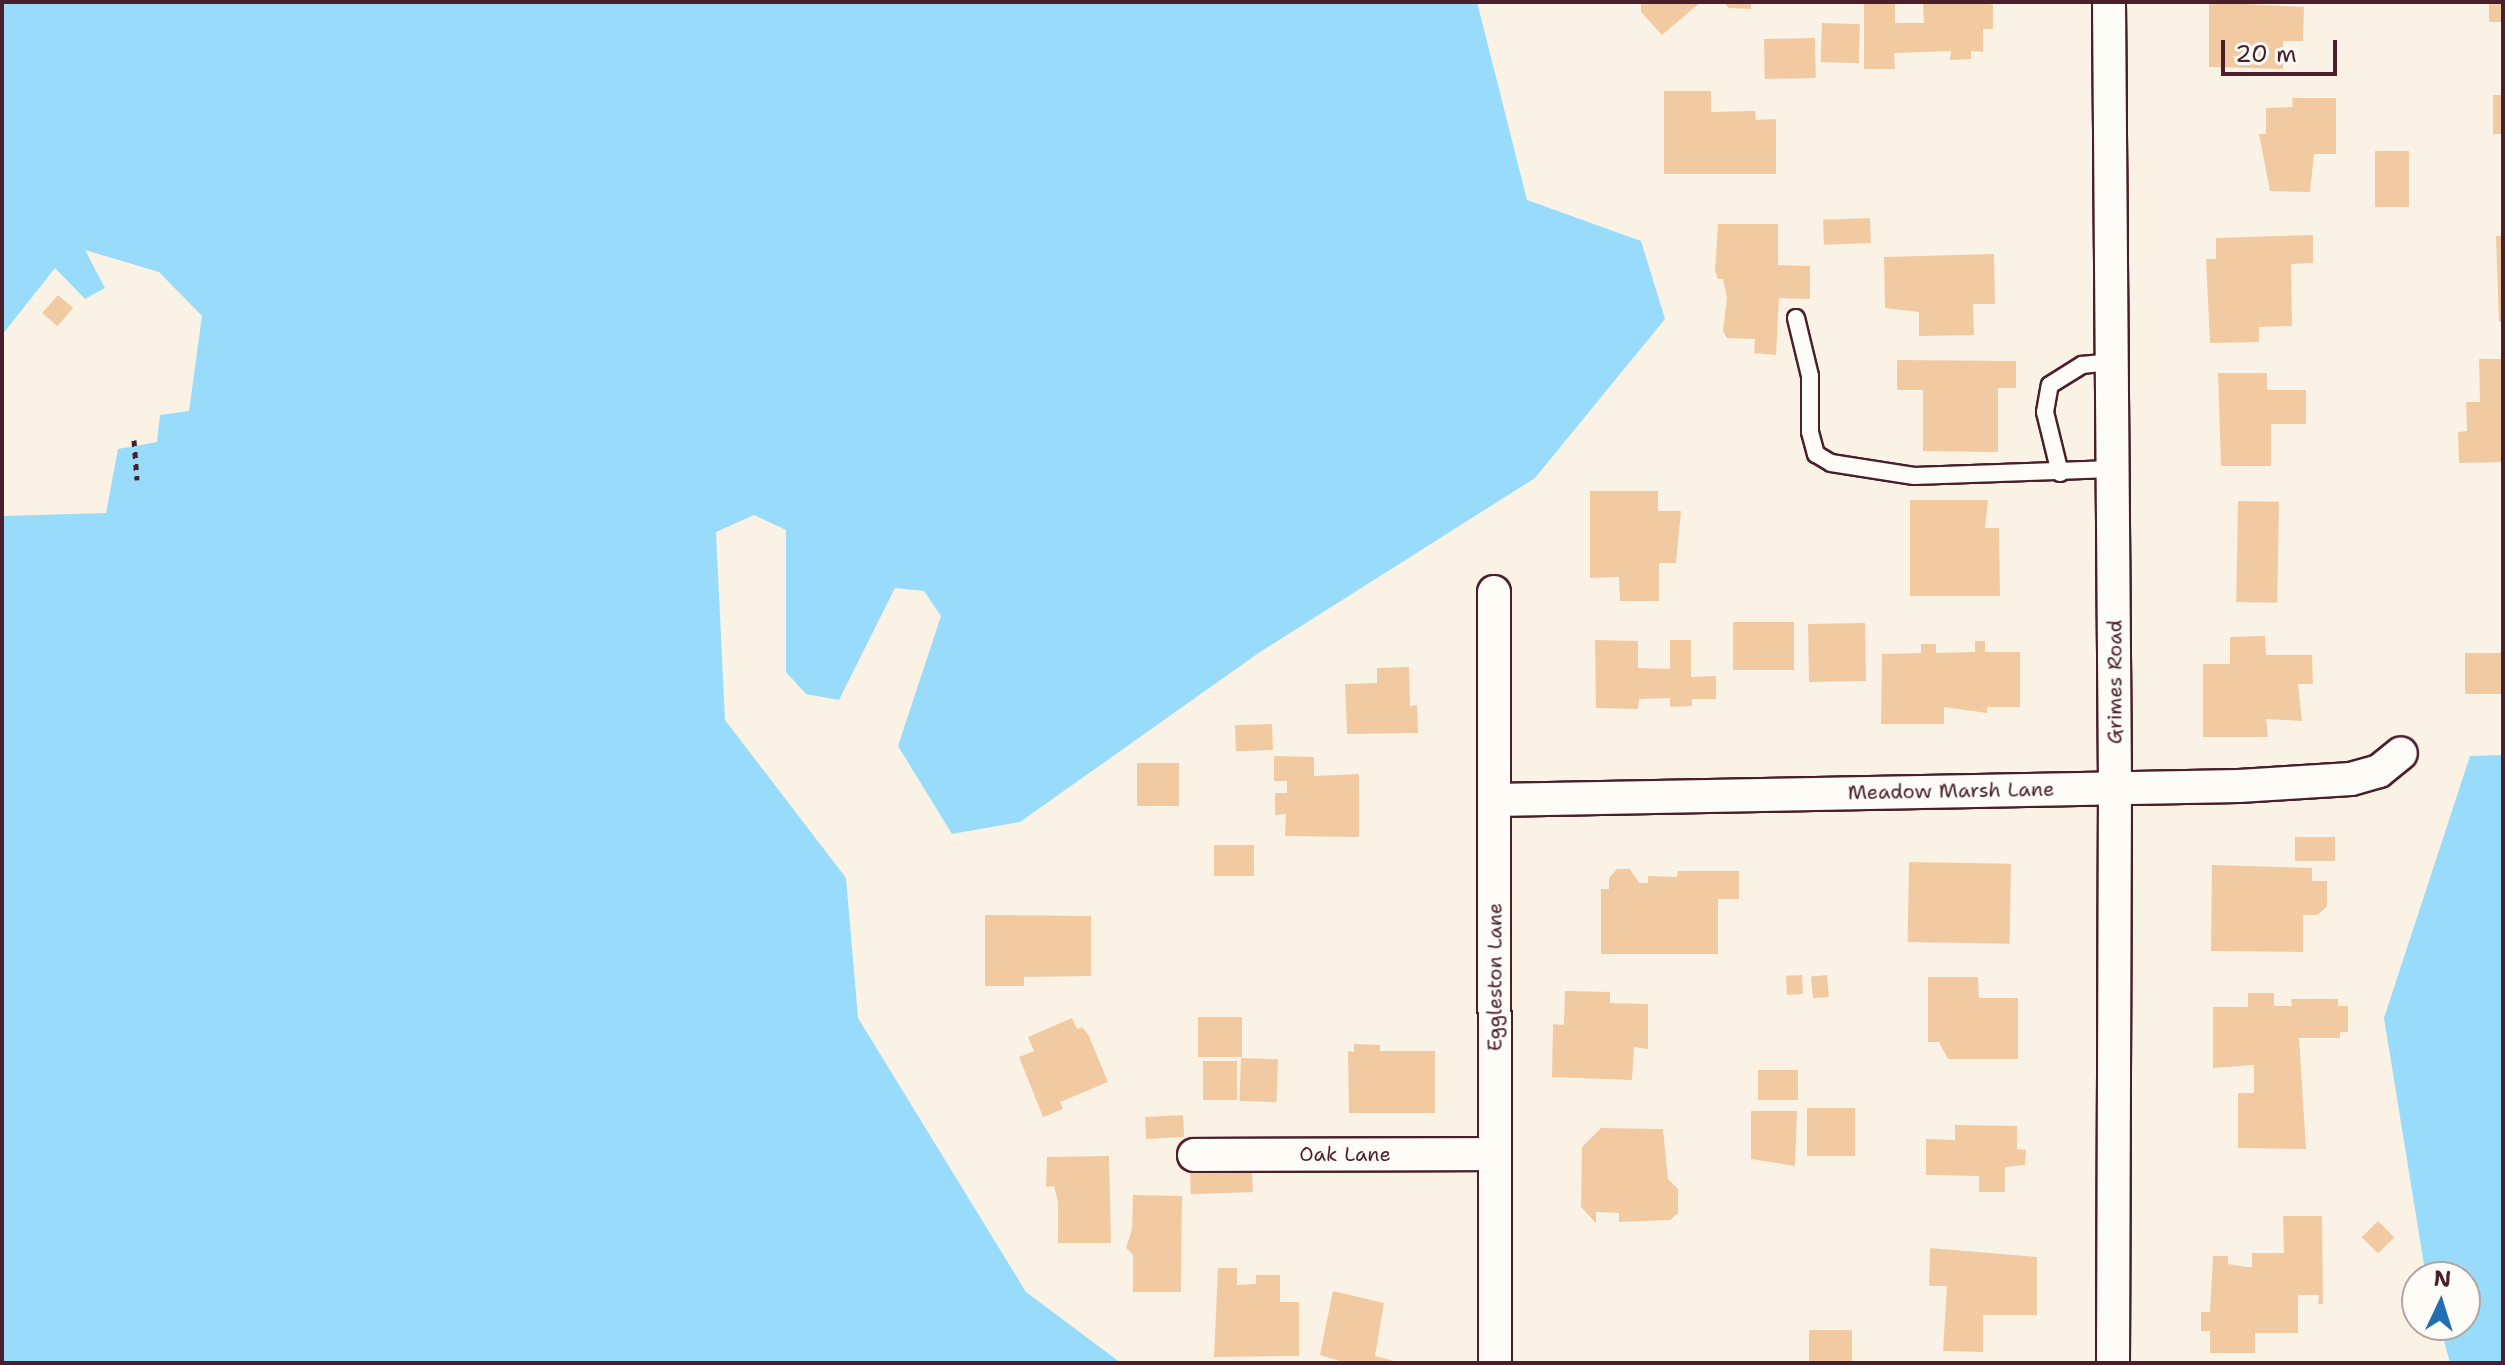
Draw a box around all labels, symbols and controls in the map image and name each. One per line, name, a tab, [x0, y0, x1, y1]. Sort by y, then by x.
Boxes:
scale bar	[2225, 24, 2341, 74]
text: 20 m	[2235, 38, 2297, 70]
street label: Grimes Road	[2103, 620, 2127, 744]
street label: Meadow Marsh Lane	[1848, 777, 2054, 805]
street label: Eggleston Lane	[1483, 903, 1507, 1051]
street label: Oak Lane	[1299, 1142, 1391, 1166]
north arrow	[2401, 1261, 2481, 1341]
text: N	[2433, 1263, 2452, 1294]

